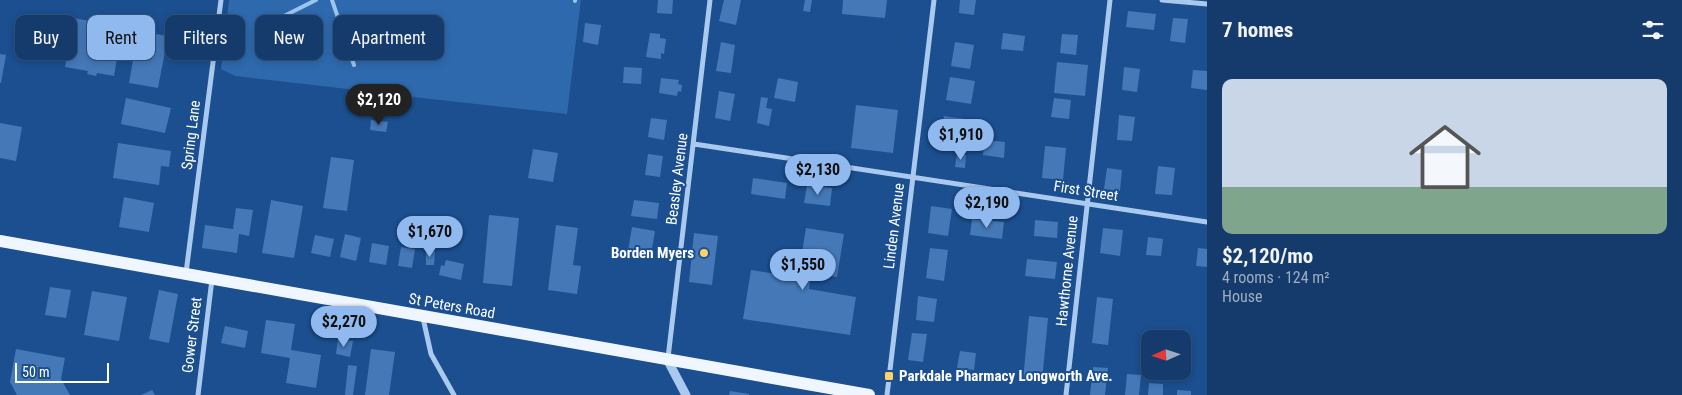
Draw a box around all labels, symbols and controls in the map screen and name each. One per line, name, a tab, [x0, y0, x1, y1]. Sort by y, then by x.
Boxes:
chip: Buy	[15, 15, 77, 60]
chip: Rent	[87, 15, 155, 60]
chip: Filters	[165, 15, 245, 60]
chip: New	[255, 15, 323, 60]
chip: Apartment	[333, 15, 444, 60]
icon: filters	[1639, 16, 1667, 44]
text: 7 homes	[1222, 18, 1293, 42]
pin: $2,120	[338, 84, 420, 126]
text: $2,120	[357, 90, 401, 109]
street label: Spring Lane	[178, 99, 204, 171]
icon: home	[1400, 112, 1490, 202]
pin: $1,910	[920, 119, 1002, 161]
text: $1,910	[939, 125, 983, 144]
street label: Beasley Avenue	[662, 132, 692, 226]
pin: $2,130	[777, 154, 859, 196]
text: $2,130	[796, 160, 840, 179]
street label: First Street	[1052, 177, 1120, 205]
street label: Linden Avenue	[880, 182, 908, 270]
pin: $2,190	[946, 186, 1028, 229]
text: $2,190	[965, 193, 1009, 212]
street label: Hawthorne Avenue	[1052, 215, 1082, 327]
pin: $1,670	[389, 216, 471, 258]
text: $1,670	[408, 222, 452, 241]
place label: Borden Myers	[611, 244, 694, 262]
text: $2,120/mo	[1222, 244, 1313, 268]
marker: Borden Myers	[698, 247, 710, 259]
pin: $1,550	[762, 248, 844, 291]
text: $1,550	[781, 255, 825, 274]
text: 4 rooms · 124 m²	[1222, 268, 1330, 287]
text: House	[1222, 287, 1262, 306]
street label: St Peters Road	[407, 290, 497, 322]
street label: Gower Street	[178, 296, 206, 374]
pin: $2,270	[303, 306, 385, 348]
text: $2,270	[322, 312, 366, 331]
north arrow	[1141, 330, 1191, 380]
map controls	[1141, 330, 1191, 380]
scale bar	[15, 360, 109, 383]
text: 50 m	[22, 364, 50, 380]
place label: Parkdale Pharmacy Longworth Ave.	[899, 367, 1113, 385]
marker: Parkdale Pharmacy Longworth Ave.	[883, 370, 895, 382]

